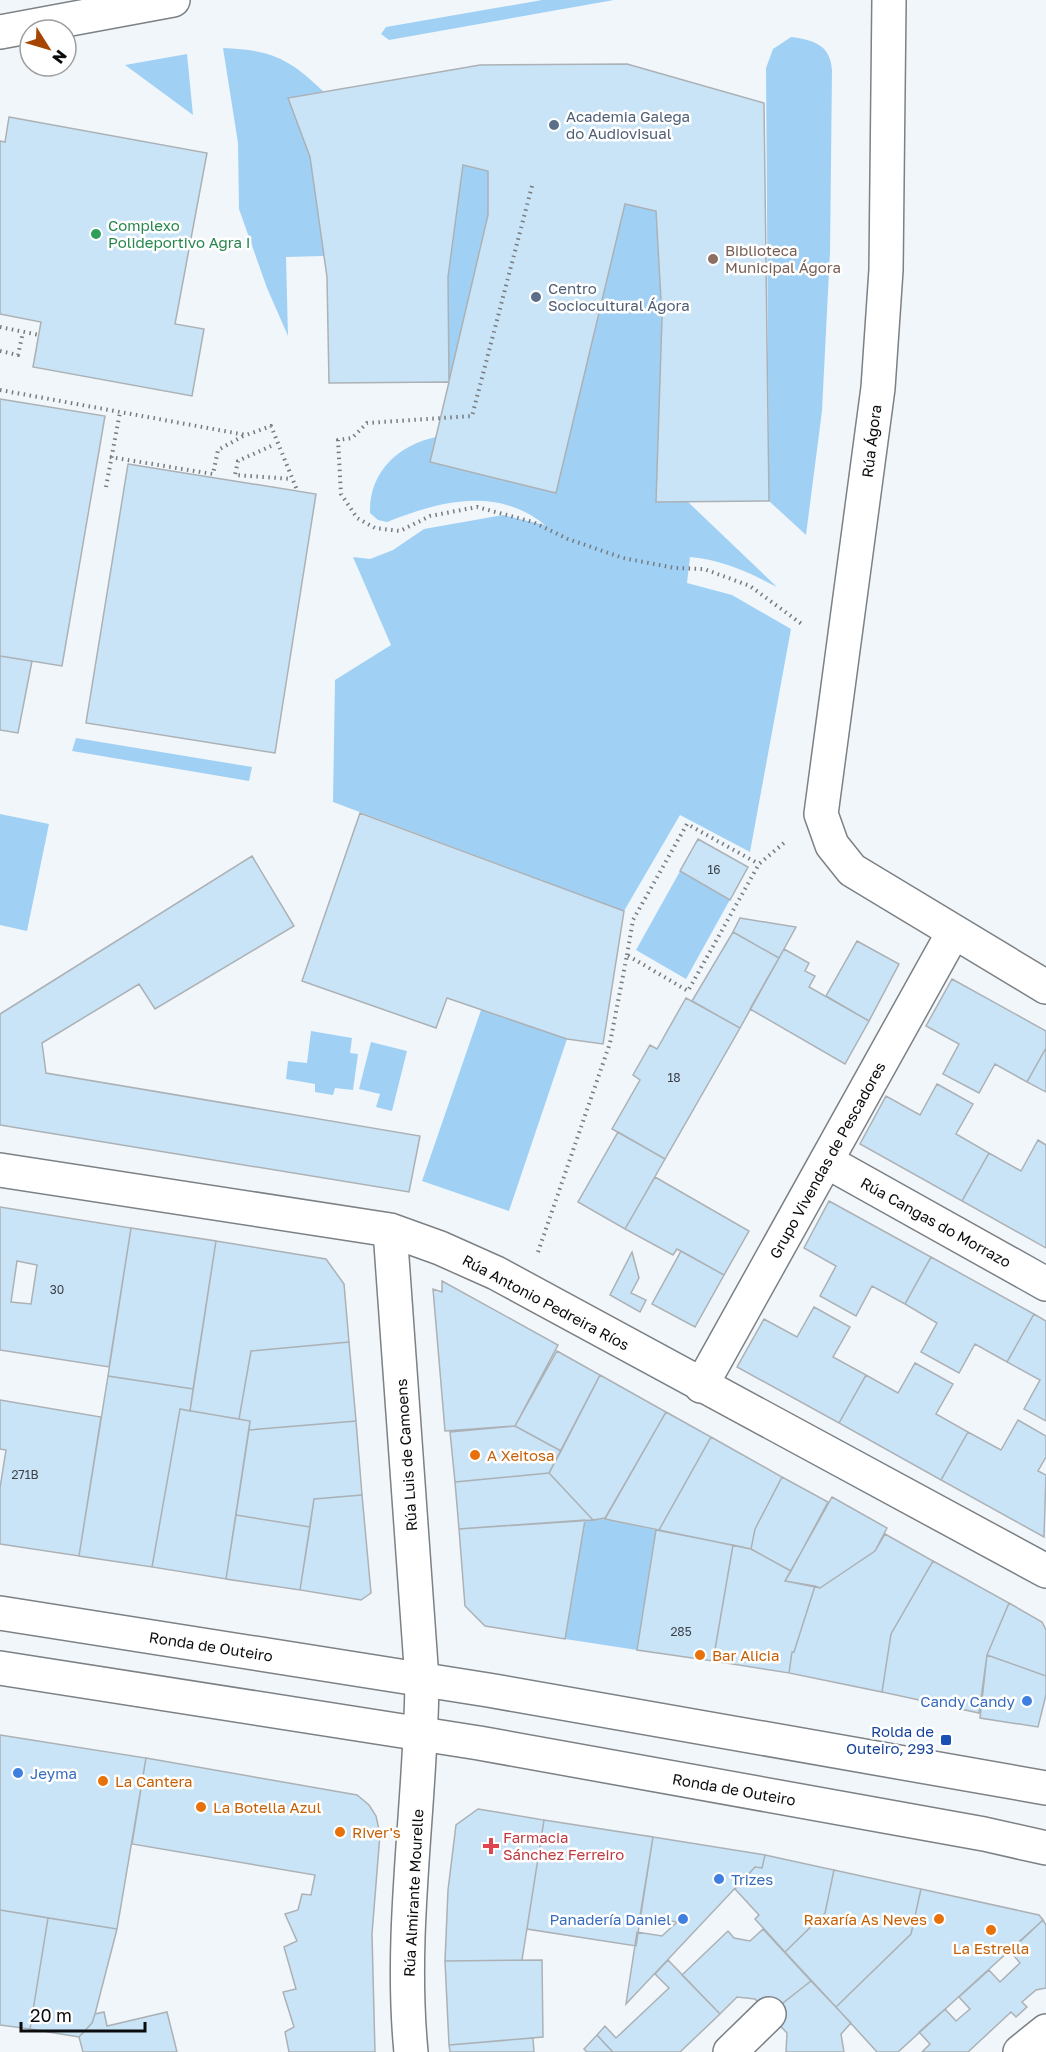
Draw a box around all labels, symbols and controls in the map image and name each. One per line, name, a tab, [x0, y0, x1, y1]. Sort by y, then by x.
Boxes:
north arrow	[18, 18, 78, 78]
text: N	[48, 46, 72, 68]
place label: Academia Galega do Audiovisual	[566, 107, 690, 142]
marker: Academia Galega do Audiovisual	[547, 118, 561, 132]
place label: Complexo Polideportivo Agra I	[108, 216, 250, 251]
marker: Complexo Polideportivo Agra I	[89, 227, 103, 241]
place label: Biblioteca Municipal Ágora	[725, 241, 841, 276]
marker: Biblioteca Municipal Ágora	[706, 252, 720, 266]
place label: Centro Sociocultural Ágora	[548, 279, 690, 314]
marker: Centro Sociocultural Ágora	[529, 290, 543, 304]
street label: Rúa Ágora	[858, 403, 884, 479]
house number: 16	[707, 862, 721, 877]
street label: Grupo Vivendas de Pescadores	[765, 1058, 889, 1262]
house number: 18	[667, 1070, 681, 1085]
street label: Rúa Cangas do Morrazo	[858, 1173, 1014, 1271]
street label: Rúa Antonio Pedreira Ríos	[459, 1250, 633, 1354]
house number: 30	[50, 1282, 64, 1297]
street label: Rúa Luis de Camoens	[392, 1378, 420, 1532]
place label: A Xeitosa	[487, 1446, 555, 1464]
marker: A Xeitosa	[468, 1448, 482, 1462]
house number: 271B	[11, 1467, 39, 1482]
house number: 285	[670, 1624, 692, 1639]
street label: Ronda de Outeiro	[148, 1627, 274, 1665]
place label: Bar Alicia	[712, 1646, 779, 1664]
marker: Bar Alicia	[693, 1648, 707, 1662]
place label: Candy Candy	[920, 1692, 1016, 1710]
marker: Candy Candy	[1020, 1694, 1034, 1708]
place label: Rolda de Outeiro, 293	[846, 1722, 934, 1757]
marker: Rolda de Outeiro, 293	[939, 1733, 953, 1747]
place label: Jeyma	[30, 1764, 77, 1782]
marker: Jeyma	[11, 1766, 25, 1780]
street label: Ronda de Outeiro	[671, 1769, 797, 1809]
place label: La Cantera	[115, 1772, 193, 1790]
marker: La Cantera	[96, 1774, 110, 1788]
place label: La Botella Azul	[213, 1798, 321, 1816]
marker: La Botella Azul	[194, 1800, 208, 1814]
street label: Rúa Almirante Mourelle	[400, 1808, 426, 1977]
place label: River's	[352, 1823, 401, 1841]
marker: River's	[333, 1825, 347, 1839]
place label: Farmacia Sánchez Ferreiro	[503, 1828, 624, 1863]
marker: Farmacia Sánchez Ferreiro	[484, 1839, 498, 1853]
place label: Trizes	[731, 1870, 773, 1888]
marker: Trizes	[712, 1872, 726, 1886]
place label: Panadería Daniel	[549, 1910, 671, 1928]
place label: Raxaría As Neves	[804, 1910, 927, 1928]
marker: Panadería Daniel	[676, 1912, 690, 1926]
marker: Raxaría As Neves	[932, 1912, 946, 1926]
marker: La Estrella	[984, 1923, 998, 1937]
place label: La Estrella	[953, 1939, 1029, 1957]
scale bar	[21, 1995, 146, 2033]
text: 20 m	[30, 2004, 72, 2026]

